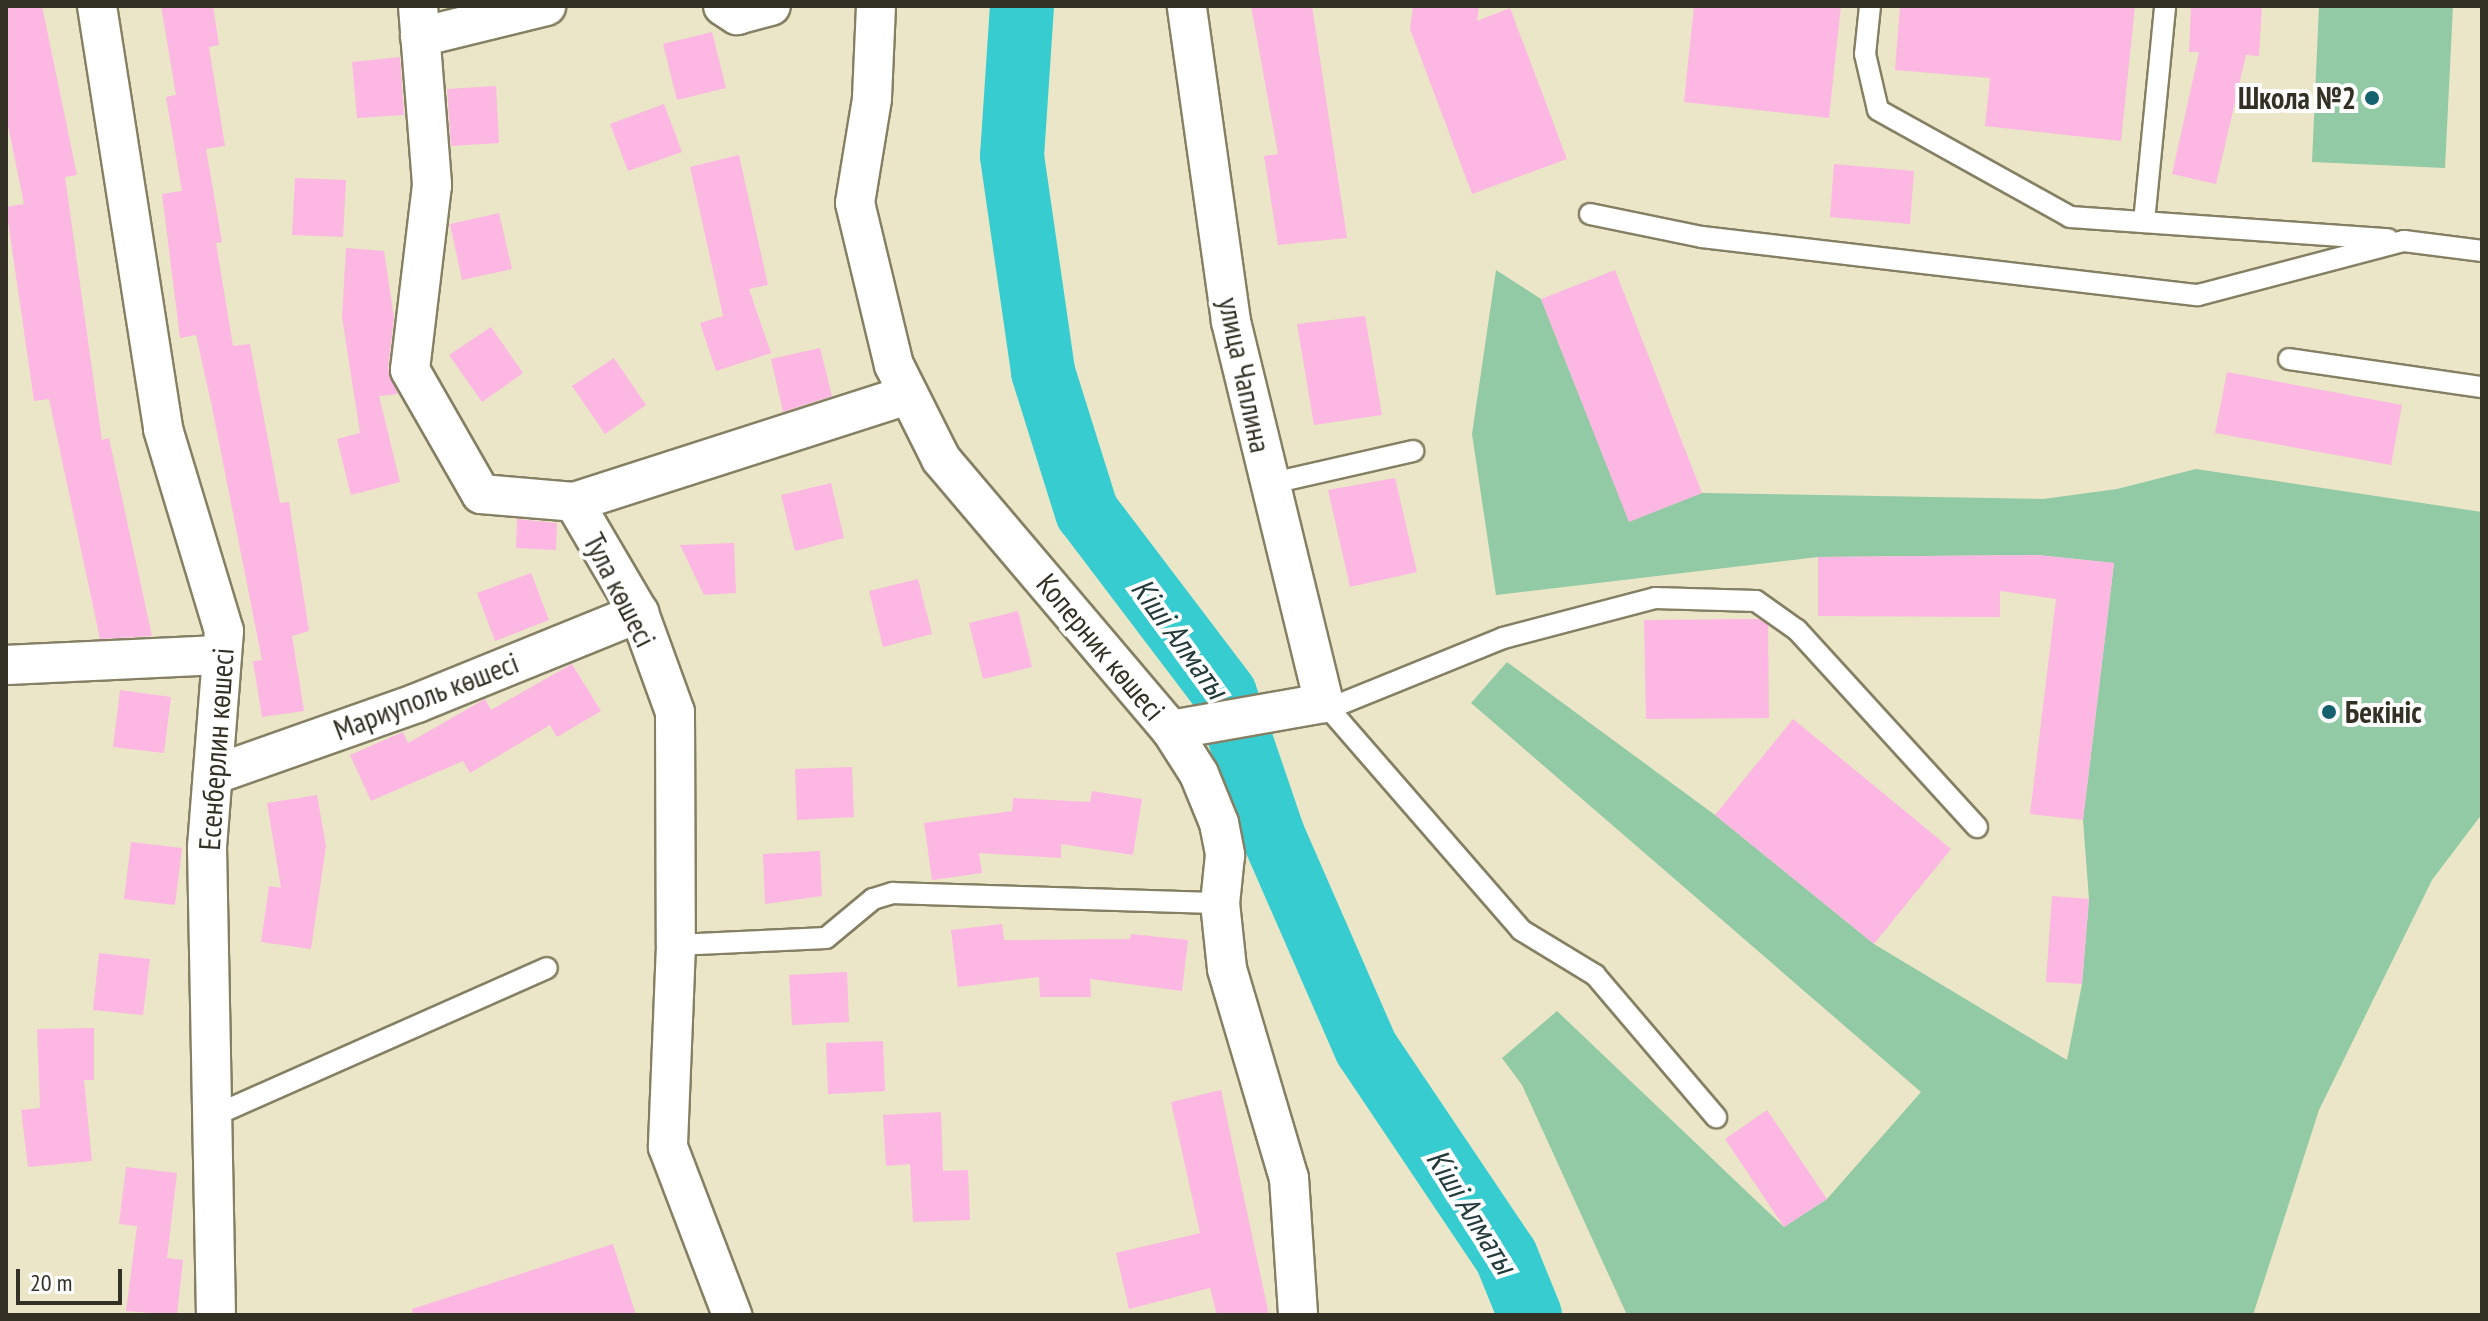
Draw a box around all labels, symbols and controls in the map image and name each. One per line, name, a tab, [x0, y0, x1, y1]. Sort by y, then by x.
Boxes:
place label: Школа №2	[2238, 80, 2356, 116]
marker: Школа №2	[2363, 89, 2381, 107]
street label: улица Чаплина	[1211, 294, 1279, 456]
street label: Тула көшесі	[576, 527, 664, 653]
street label: Коперник көшесі	[1029, 566, 1173, 728]
water label: Кіші Алматы	[1123, 570, 1237, 706]
street label: Мариуполь көшесі	[328, 644, 524, 748]
street label: Есенберлин көшесі	[191, 646, 241, 852]
place label: Бекініс	[2345, 694, 2422, 730]
marker: Бекініс	[2320, 703, 2338, 721]
water label: Кіші Алматы	[1419, 1141, 1525, 1281]
scale bar	[20, 1253, 126, 1303]
text: 20 m	[30, 1267, 72, 1298]

